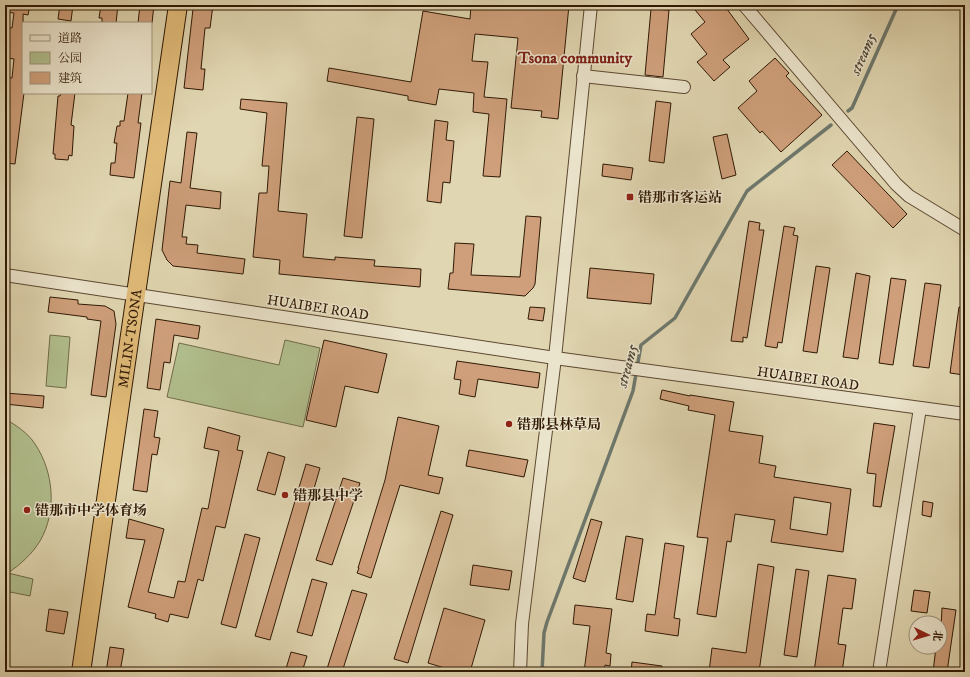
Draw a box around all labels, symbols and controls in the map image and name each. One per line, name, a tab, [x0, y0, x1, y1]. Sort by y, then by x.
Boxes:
legend	[22, 22, 152, 94]
water label: stream5	[846, 29, 881, 79]
text: 道路	[58, 31, 82, 46]
district label: Tsona community	[517, 48, 632, 68]
text: 公园	[58, 51, 82, 66]
text: 建筑	[58, 71, 82, 86]
place label: 错那市客运站	[637, 189, 722, 207]
marker: 错那市客运站	[625, 192, 635, 202]
street label: MILIN-TSONA	[114, 287, 147, 389]
street label: HUAIBEI ROAD	[266, 291, 370, 325]
water label: stream5	[612, 341, 643, 391]
street label: HUAIBEI ROAD	[756, 363, 860, 395]
place label: 错那县林草局	[516, 416, 601, 434]
marker: 错那县林草局	[504, 419, 514, 429]
place label: 错那县中学	[292, 487, 363, 505]
marker: 错那县中学	[280, 490, 290, 500]
place label: 错那市中学体育场	[34, 502, 147, 520]
marker: 错那市中学体育场	[22, 505, 32, 515]
north arrow	[908, 615, 948, 655]
text: 北	[930, 630, 944, 642]

